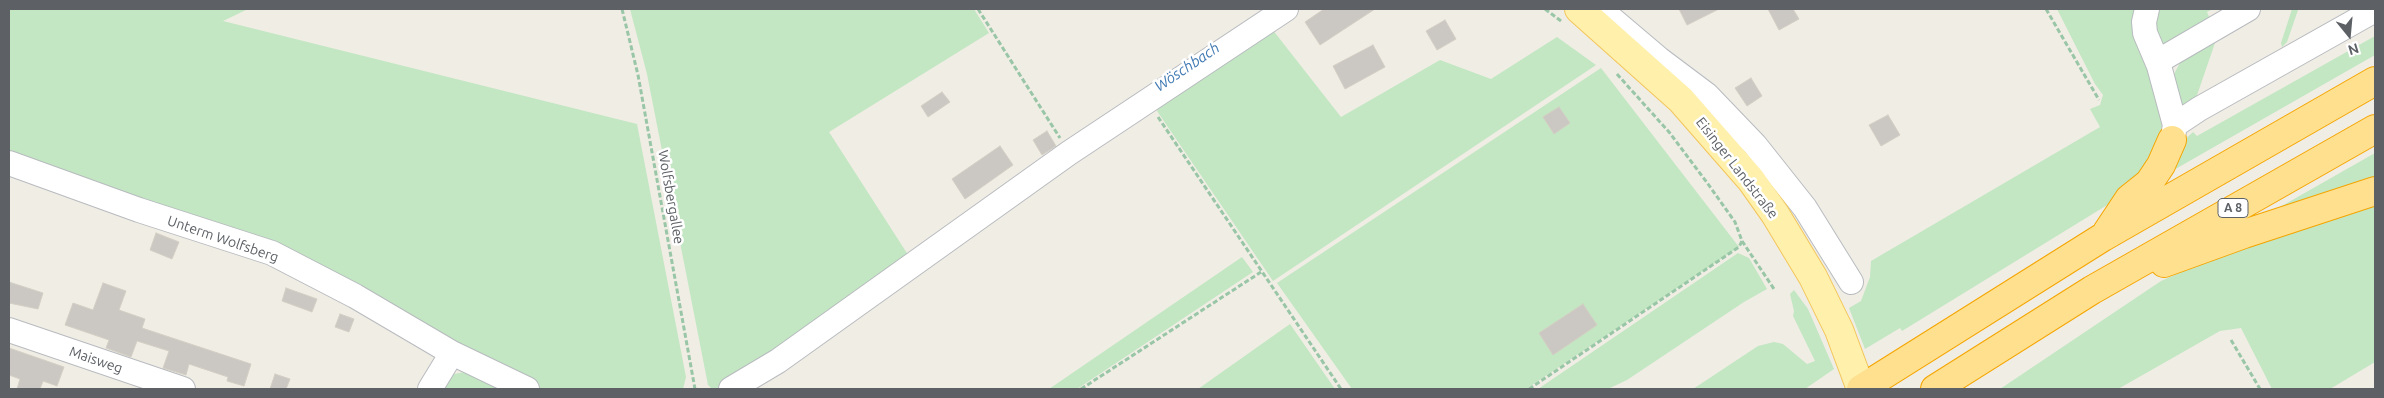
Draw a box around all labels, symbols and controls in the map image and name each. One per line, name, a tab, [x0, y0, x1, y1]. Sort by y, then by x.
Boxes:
north arrow	[2324, 10, 2374, 60]
water label: Wöschbach	[1151, 39, 1223, 95]
text: N	[2346, 40, 2361, 59]
street label: Eisinger Landstraße	[1692, 114, 1782, 222]
street label: Wolfsbergallee	[654, 149, 688, 245]
road number: A 8	[2218, 198, 2248, 218]
street label: Unterm Wolfsberg	[165, 212, 281, 266]
street label: Maisweg	[67, 343, 125, 377]

